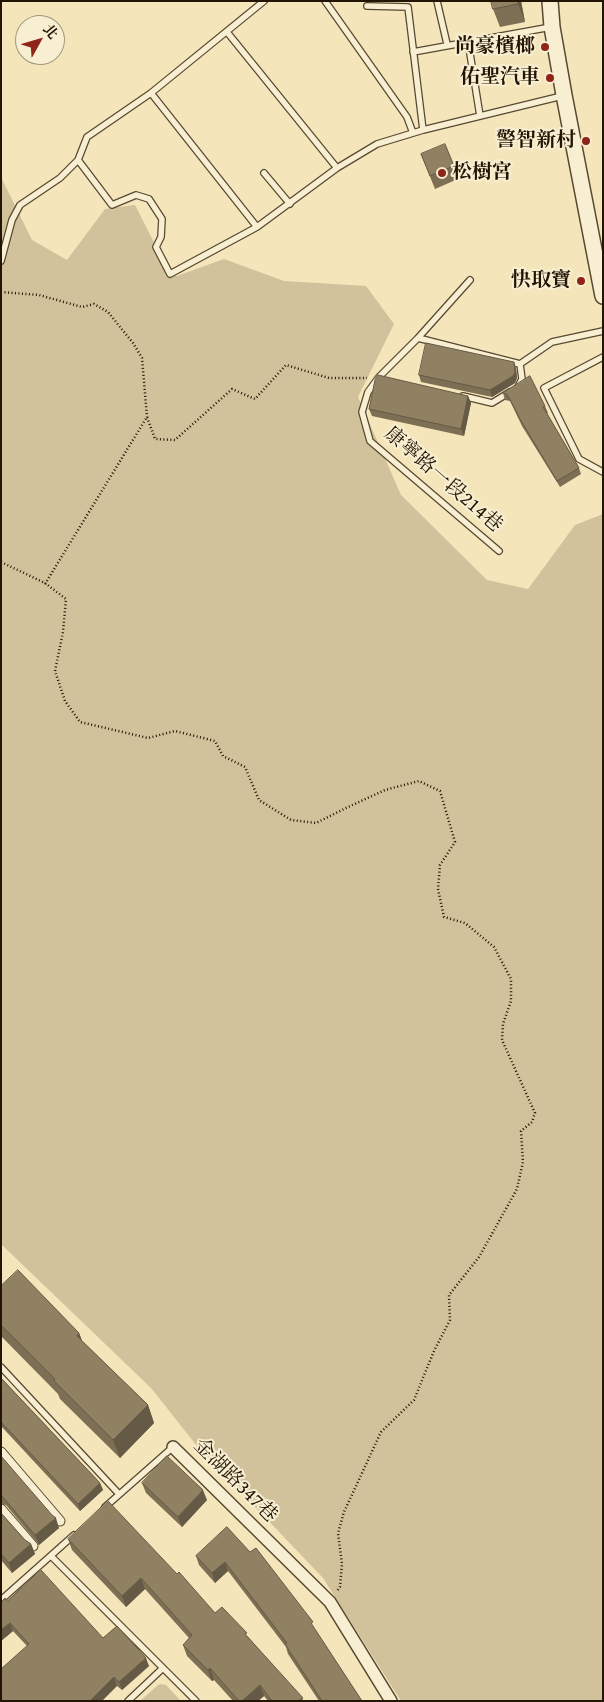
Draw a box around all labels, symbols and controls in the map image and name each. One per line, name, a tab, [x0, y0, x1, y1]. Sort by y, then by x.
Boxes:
north arrow	[15, 15, 65, 65]
text: 北	[39, 19, 63, 43]
place label: 尚豪檳榔	[455, 35, 535, 59]
marker: 尚豪檳榔	[539, 41, 551, 53]
place label: 佑聖汽車	[460, 66, 540, 90]
marker: 佑聖汽車	[544, 72, 556, 84]
place label: 警智新村	[496, 129, 576, 153]
marker: 警智新村	[580, 135, 592, 147]
place label: 松樹宮	[452, 161, 512, 185]
marker: 松樹宮	[436, 167, 448, 179]
place label: 快取寶	[511, 269, 571, 293]
marker: 快取寶	[575, 275, 587, 287]
street label: 康寧路一段214巷	[379, 422, 507, 538]
street label: 金湖路347巷	[188, 1434, 282, 1528]

